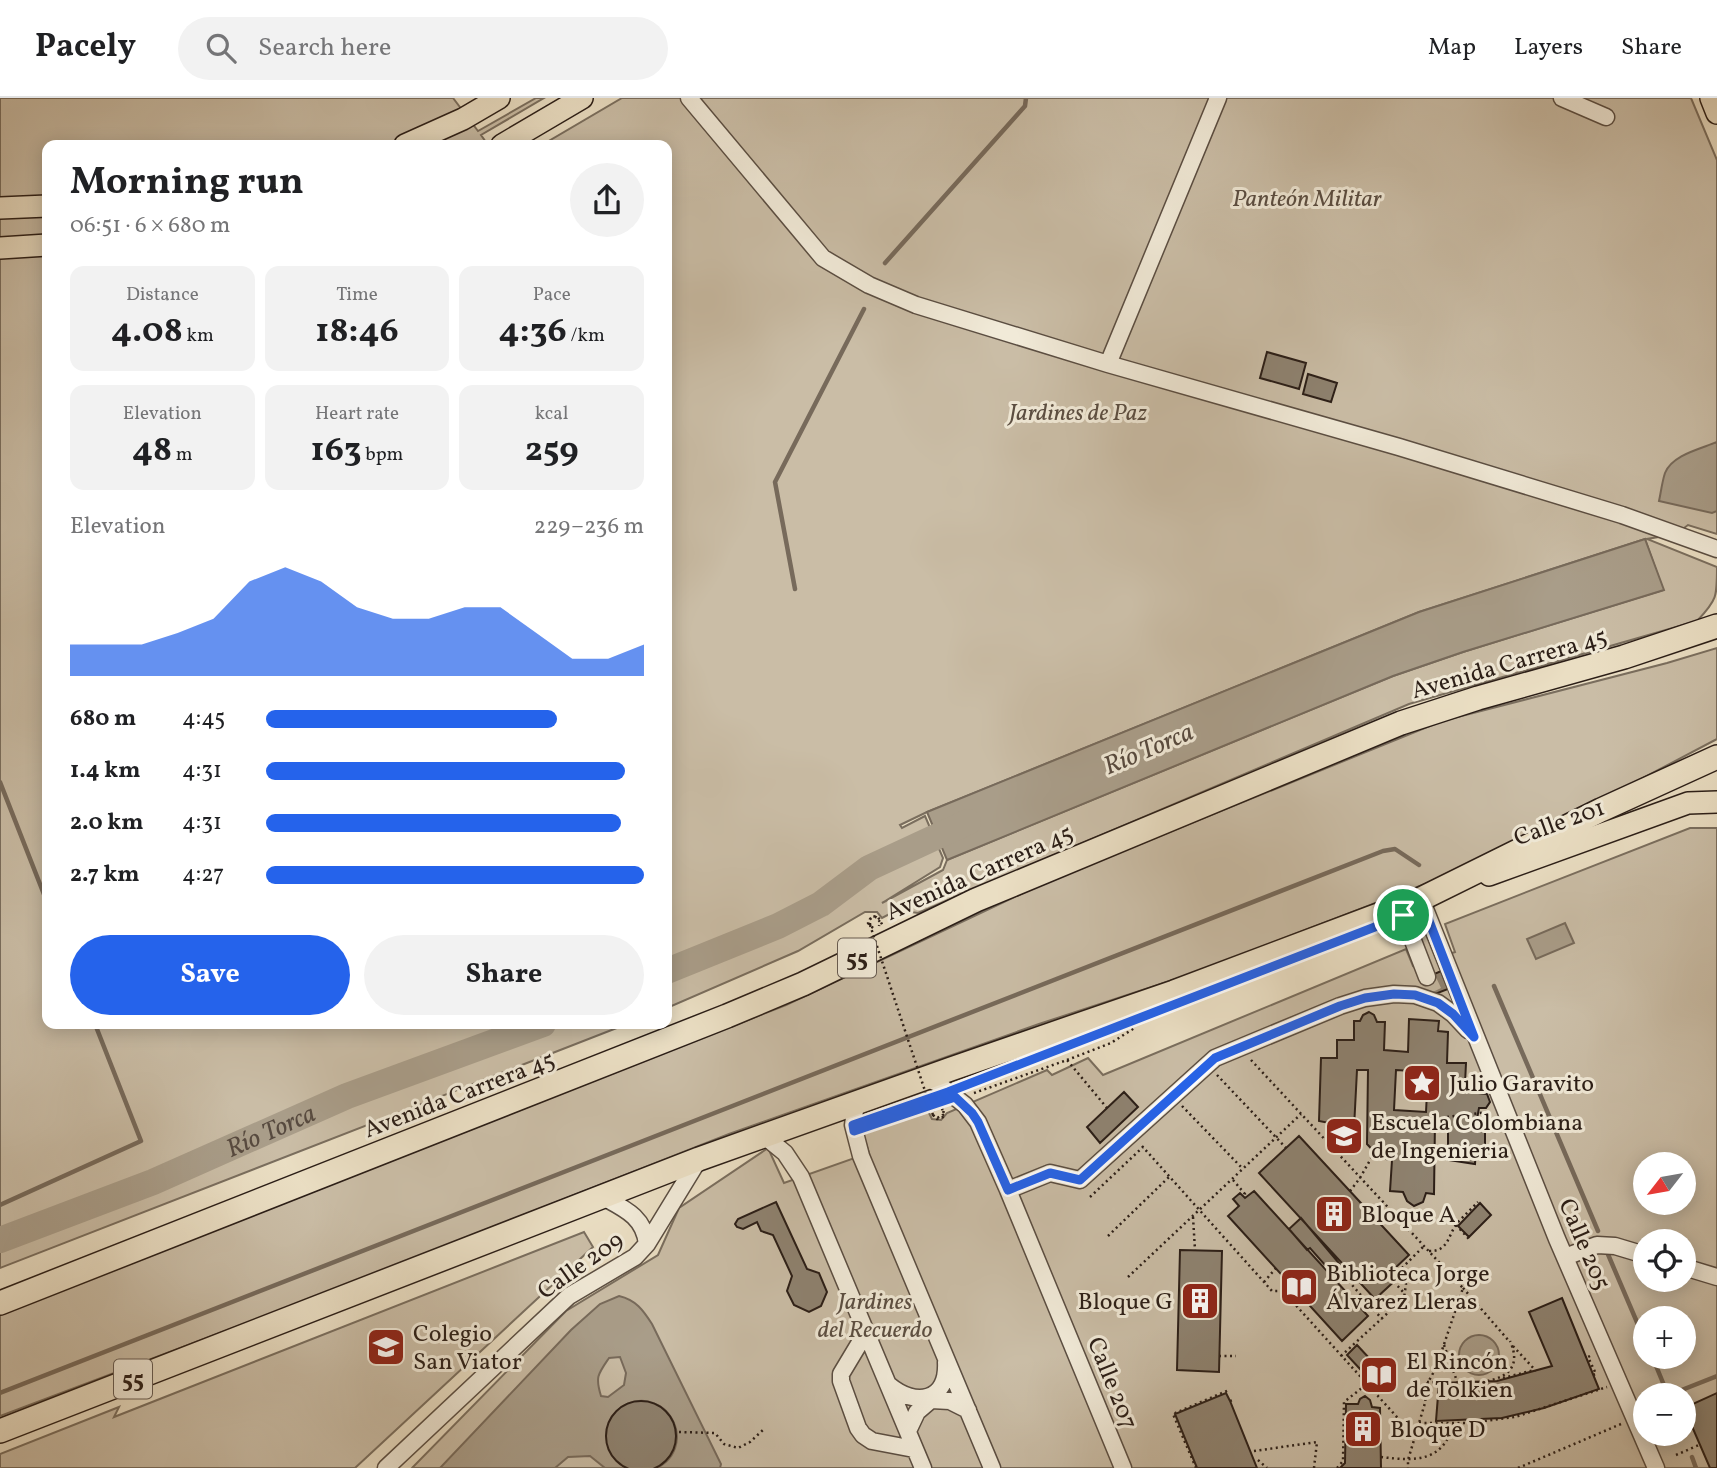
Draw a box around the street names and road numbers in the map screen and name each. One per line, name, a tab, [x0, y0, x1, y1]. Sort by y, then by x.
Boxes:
street label: Avenida Carrera 45	[1408, 621, 1611, 709]
street label: Calle 201	[1509, 792, 1610, 856]
street label: Avenida Carrera 45	[881, 817, 1079, 930]
road number: 55	[838, 938, 876, 978]
street label: Avenida Carrera 45	[359, 1044, 560, 1148]
street label: Calle 205	[1549, 1194, 1618, 1296]
street label: Calle 209	[531, 1225, 631, 1309]
street label: Calle 207	[1077, 1332, 1145, 1435]
road number: 55	[114, 1360, 152, 1398]

